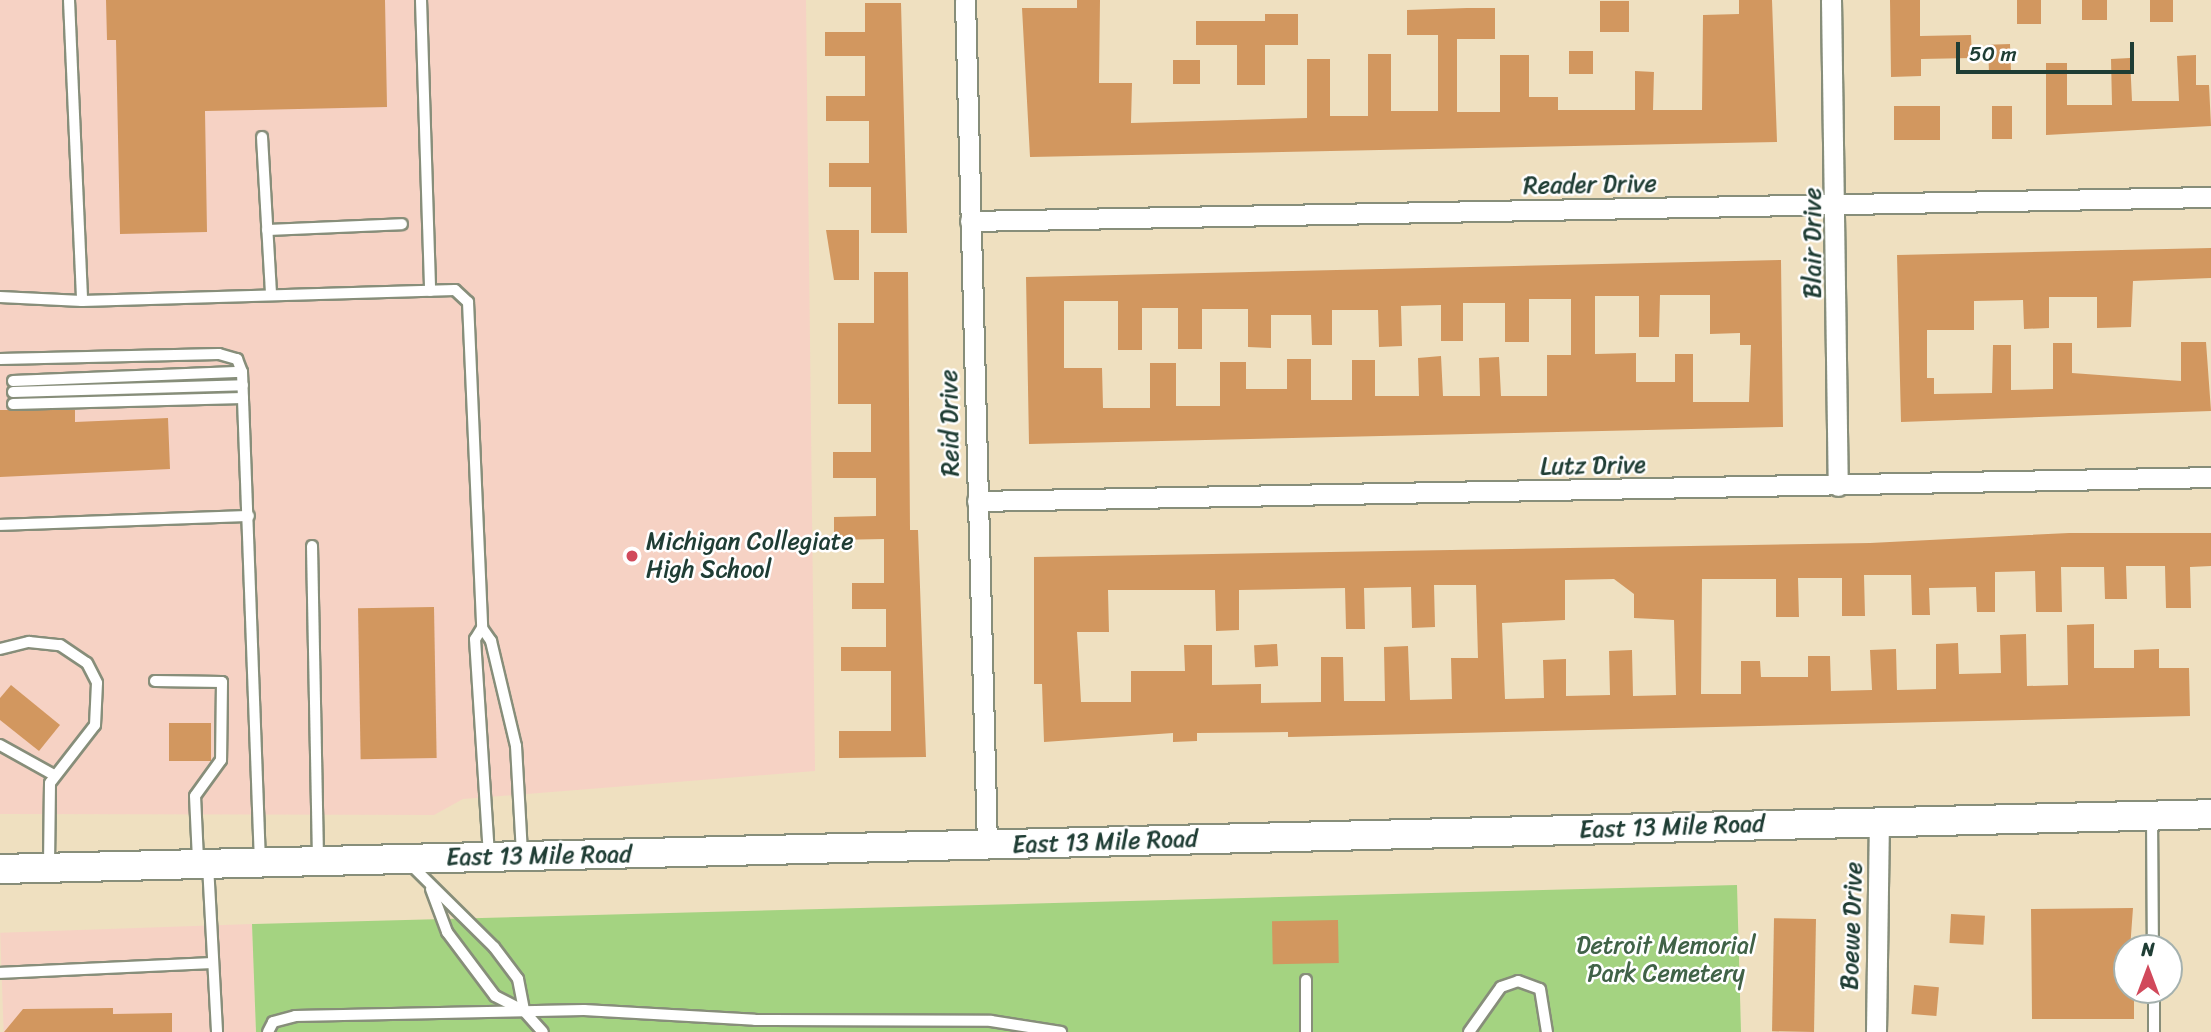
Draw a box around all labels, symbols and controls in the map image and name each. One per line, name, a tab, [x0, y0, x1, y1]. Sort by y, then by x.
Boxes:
scale bar	[1959, 28, 2138, 72]
text: 50 m	[1969, 35, 2017, 73]
street label: Reader Drive	[1523, 169, 1657, 201]
street label: Blair Drive	[1799, 187, 1827, 299]
street label: Reid Drive	[935, 369, 965, 477]
street label: Lutz Drive	[1540, 451, 1646, 481]
place label: Michigan Collegiate High School	[646, 528, 854, 584]
marker: Michigan Collegiate High School	[624, 548, 640, 564]
street label: East 13 Mile Road	[1579, 809, 1765, 845]
street label: East 13 Mile Road	[1012, 824, 1198, 860]
street label: East 13 Mile Road	[446, 840, 632, 872]
street label: Boewe Drive	[1835, 861, 1869, 991]
park label: Detroit Memorial Park Cemetery	[1576, 932, 1756, 988]
text: N	[2141, 933, 2155, 966]
north arrow	[2113, 934, 2183, 1004]

